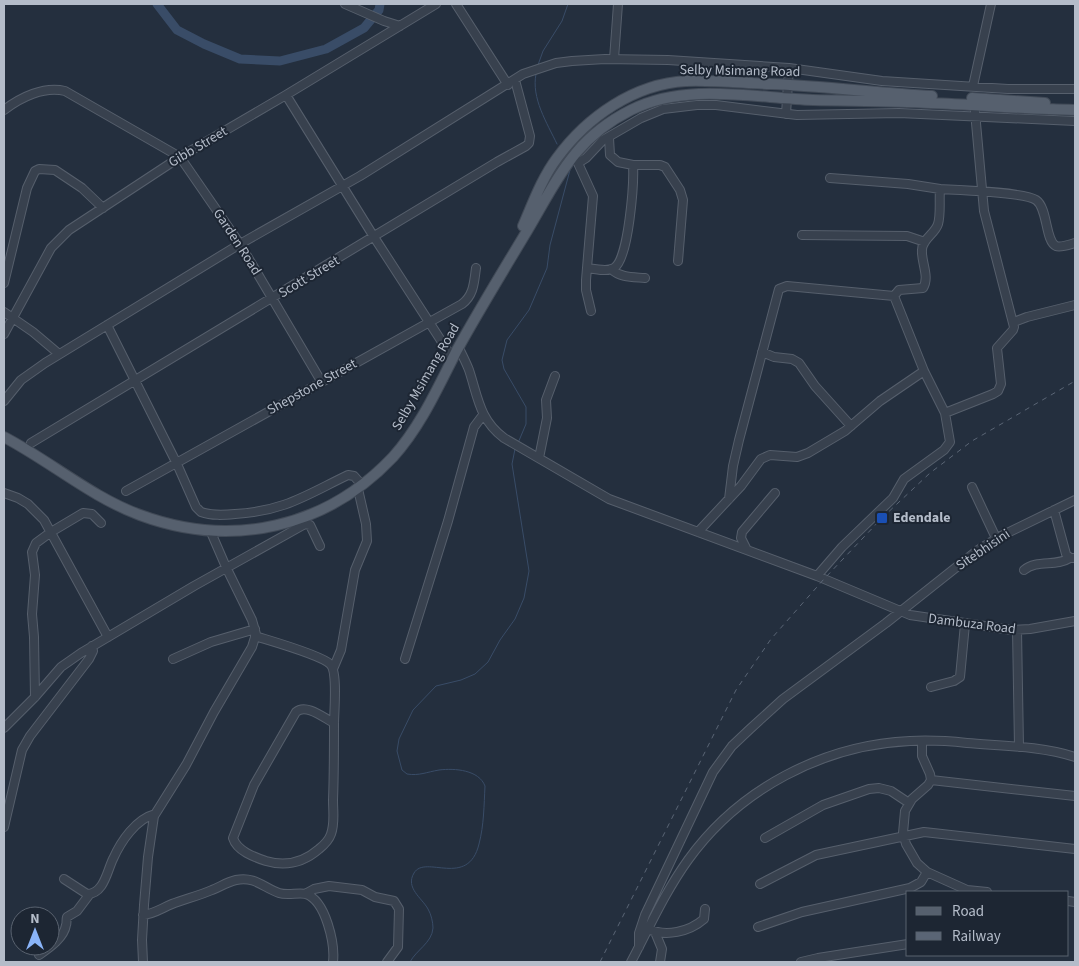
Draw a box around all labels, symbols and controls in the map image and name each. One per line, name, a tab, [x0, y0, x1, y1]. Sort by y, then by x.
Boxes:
street label: Selby Msimang Road	[679, 60, 801, 82]
street label: Gibb Street	[165, 121, 231, 172]
street label: Garden Road	[208, 205, 266, 279]
street label: Scott Street	[275, 251, 344, 303]
street label: Selby Msimang Road	[387, 320, 465, 434]
street label: Shepstone Street	[263, 354, 361, 420]
place label: Edendale	[893, 508, 950, 528]
marker: Edendale	[875, 511, 889, 525]
street label: Sitebhisini	[952, 524, 1014, 576]
street label: Dambuza Road	[927, 609, 1017, 639]
legend	[906, 891, 1069, 956]
text: Road	[952, 901, 984, 922]
north arrow	[10, 906, 60, 956]
text: N	[30, 909, 40, 929]
text: Railway	[952, 926, 1001, 947]

